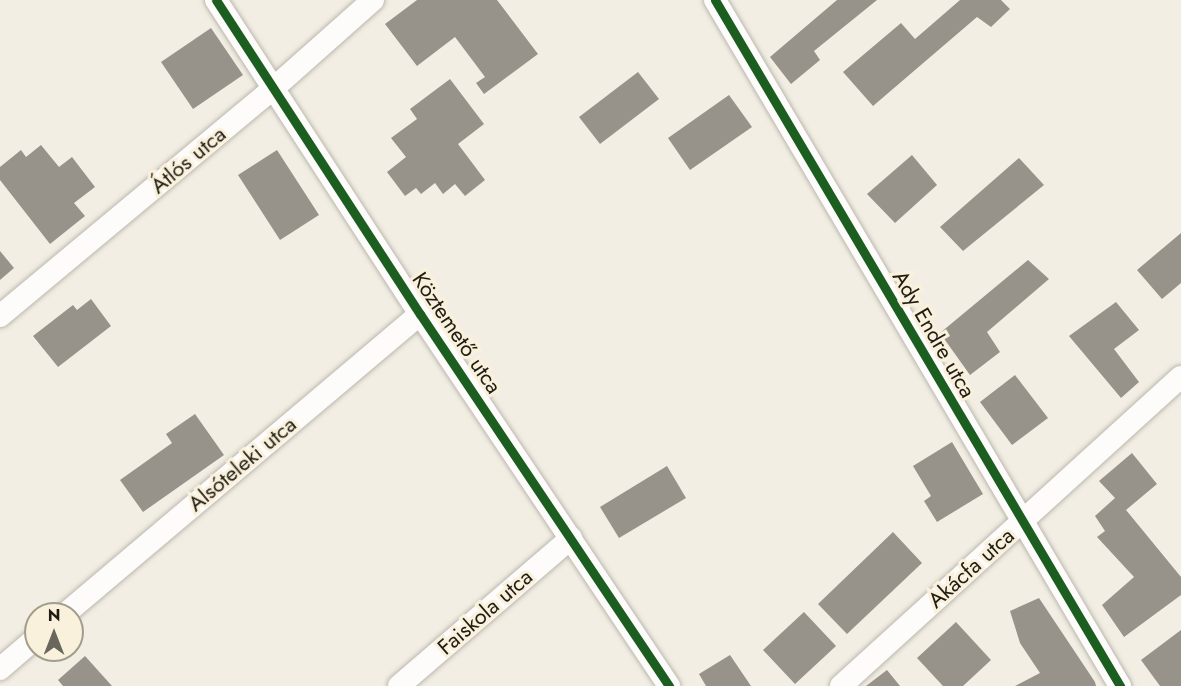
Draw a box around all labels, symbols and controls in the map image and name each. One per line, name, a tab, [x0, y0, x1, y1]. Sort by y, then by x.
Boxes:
street label: Átlós utca	[145, 121, 231, 199]
street label: Ady Endre utca	[887, 266, 981, 402]
street label: Köztemető utca	[407, 267, 507, 399]
street label: Alsóteleki utca	[182, 411, 302, 517]
street label: Akácfa utca	[922, 522, 1020, 614]
street label: Faiskola utca	[432, 564, 538, 660]
north arrow	[24, 602, 84, 662]
text: N	[48, 604, 60, 627]

